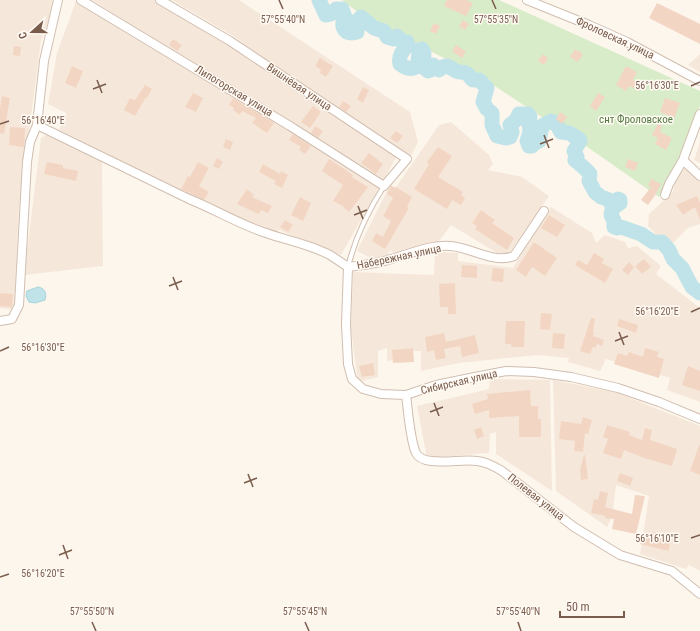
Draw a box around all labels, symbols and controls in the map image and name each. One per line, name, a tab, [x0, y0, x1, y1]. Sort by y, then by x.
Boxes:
north arrow	[12, 12, 52, 52]
text: 57°55'40"N	[261, 14, 305, 25]
text: 57°55'35"N	[474, 14, 518, 25]
street label: Фроловская улица	[574, 14, 656, 62]
text: С	[16, 30, 30, 41]
street label: Вишнёвая улица	[264, 61, 334, 113]
street label: Липогорская улица	[193, 63, 275, 119]
text: 56°16'30"E	[635, 80, 679, 91]
park label: снт Фроловское	[599, 113, 673, 126]
text: 56°16'40"E	[21, 115, 65, 126]
street label: Набережная улица	[356, 242, 442, 272]
text: 56°16'20"E	[635, 306, 679, 317]
text: 56°16'30"E	[21, 342, 65, 353]
street label: Сибирская улица	[419, 367, 499, 397]
street label: Полевая улица	[505, 471, 567, 523]
text: 56°16'10"E	[635, 533, 679, 544]
text: 56°16'20"E	[21, 568, 65, 579]
scale bar	[560, 593, 624, 619]
text: 50 m	[566, 600, 590, 614]
text: 57°55'50"N	[70, 606, 114, 617]
text: 57°55'45"N	[283, 606, 327, 617]
text: 57°55'40"N	[496, 606, 540, 617]

